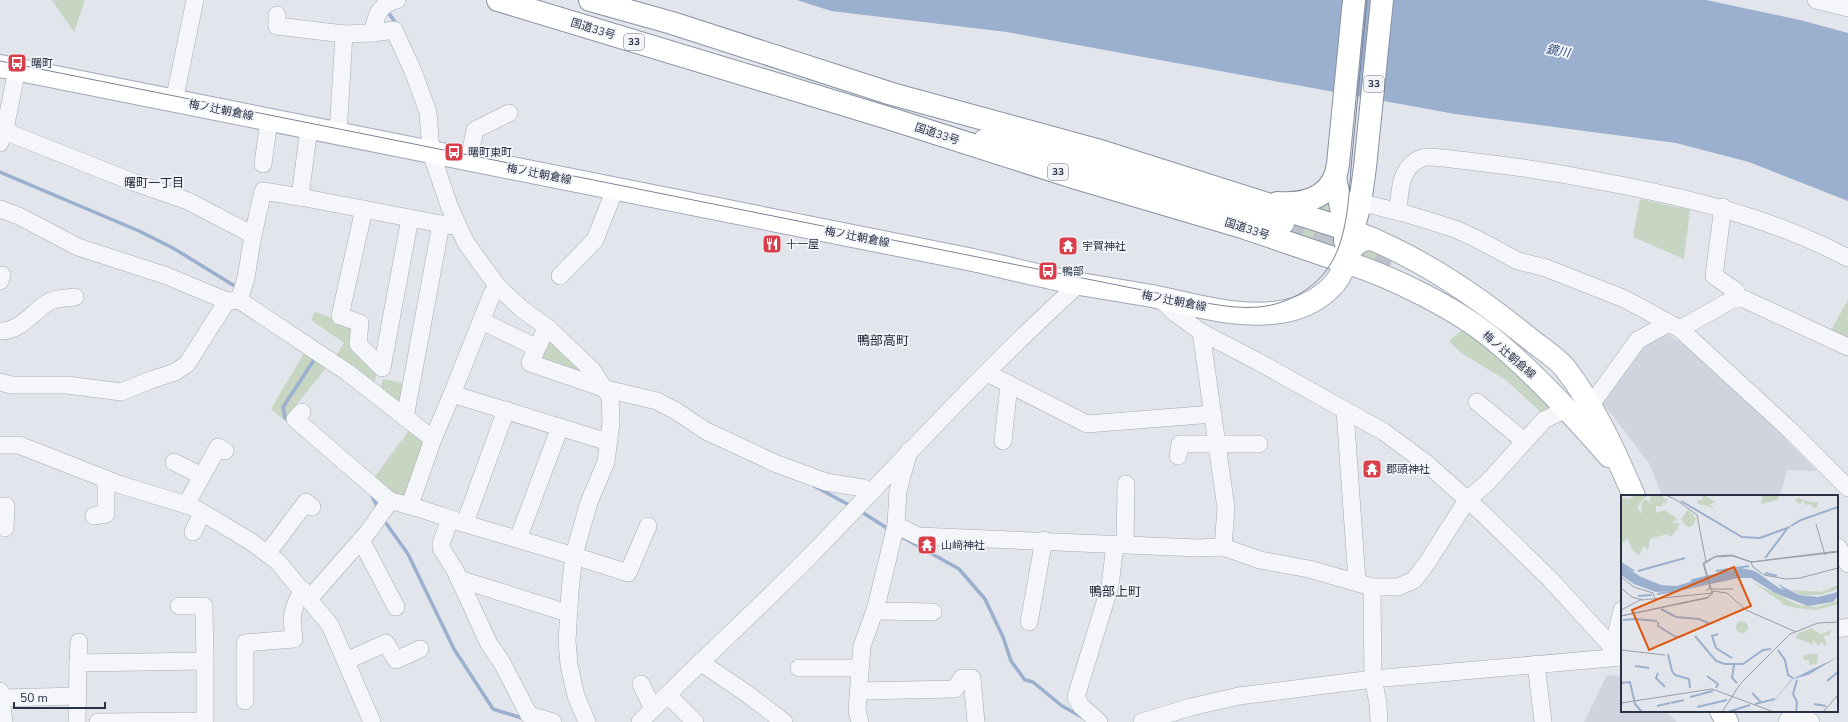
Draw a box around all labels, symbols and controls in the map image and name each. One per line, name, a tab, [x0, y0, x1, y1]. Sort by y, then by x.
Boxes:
street label: 国道33号	[569, 15, 617, 43]
road number: 33	[624, 34, 644, 50]
water label: 鏡川	[1545, 41, 1573, 61]
bus stop icon: 曙町	[6, 52, 28, 74]
place label: 曙町	[31, 56, 53, 71]
road number: 33	[1364, 76, 1384, 92]
street label: 梅ノ辻朝倉線	[187, 96, 255, 124]
street label: 国道33号	[913, 120, 961, 148]
bus stop icon: 曙町東町	[443, 141, 465, 163]
place label: 曙町東町	[468, 145, 512, 160]
street label: 梅ノ辻朝倉線	[505, 160, 573, 188]
road number: 33	[1048, 164, 1068, 180]
district label: 曙町一丁目	[124, 175, 184, 191]
street label: 国道33号	[1223, 215, 1271, 243]
street label: 梅ノ辻朝倉線	[823, 223, 891, 251]
restaurant icon: 十一屋	[761, 233, 783, 255]
temple icon: 宇賀神社	[1057, 235, 1079, 257]
place label: 十一屋	[786, 237, 819, 252]
place label: 宇賀神社	[1082, 239, 1126, 254]
bus stop icon: 鴨部	[1037, 260, 1059, 282]
place label: 鴨部	[1062, 264, 1084, 279]
street label: 梅ノ辻朝倉線	[1140, 287, 1208, 315]
street label: 梅ノ辻朝倉線	[1479, 328, 1539, 382]
district label: 鴨部高町	[857, 332, 909, 350]
temple icon: 郡頭神社	[1361, 458, 1383, 480]
place label: 郡頭神社	[1386, 462, 1430, 477]
inset map	[1621, 495, 1838, 712]
temple icon: 山﨑神社	[916, 534, 938, 556]
place label: 山﨑神社	[941, 538, 985, 553]
district label: 鴨部上町	[1089, 583, 1141, 601]
scale bar	[14, 684, 105, 710]
text: 50 m	[20, 690, 48, 706]

